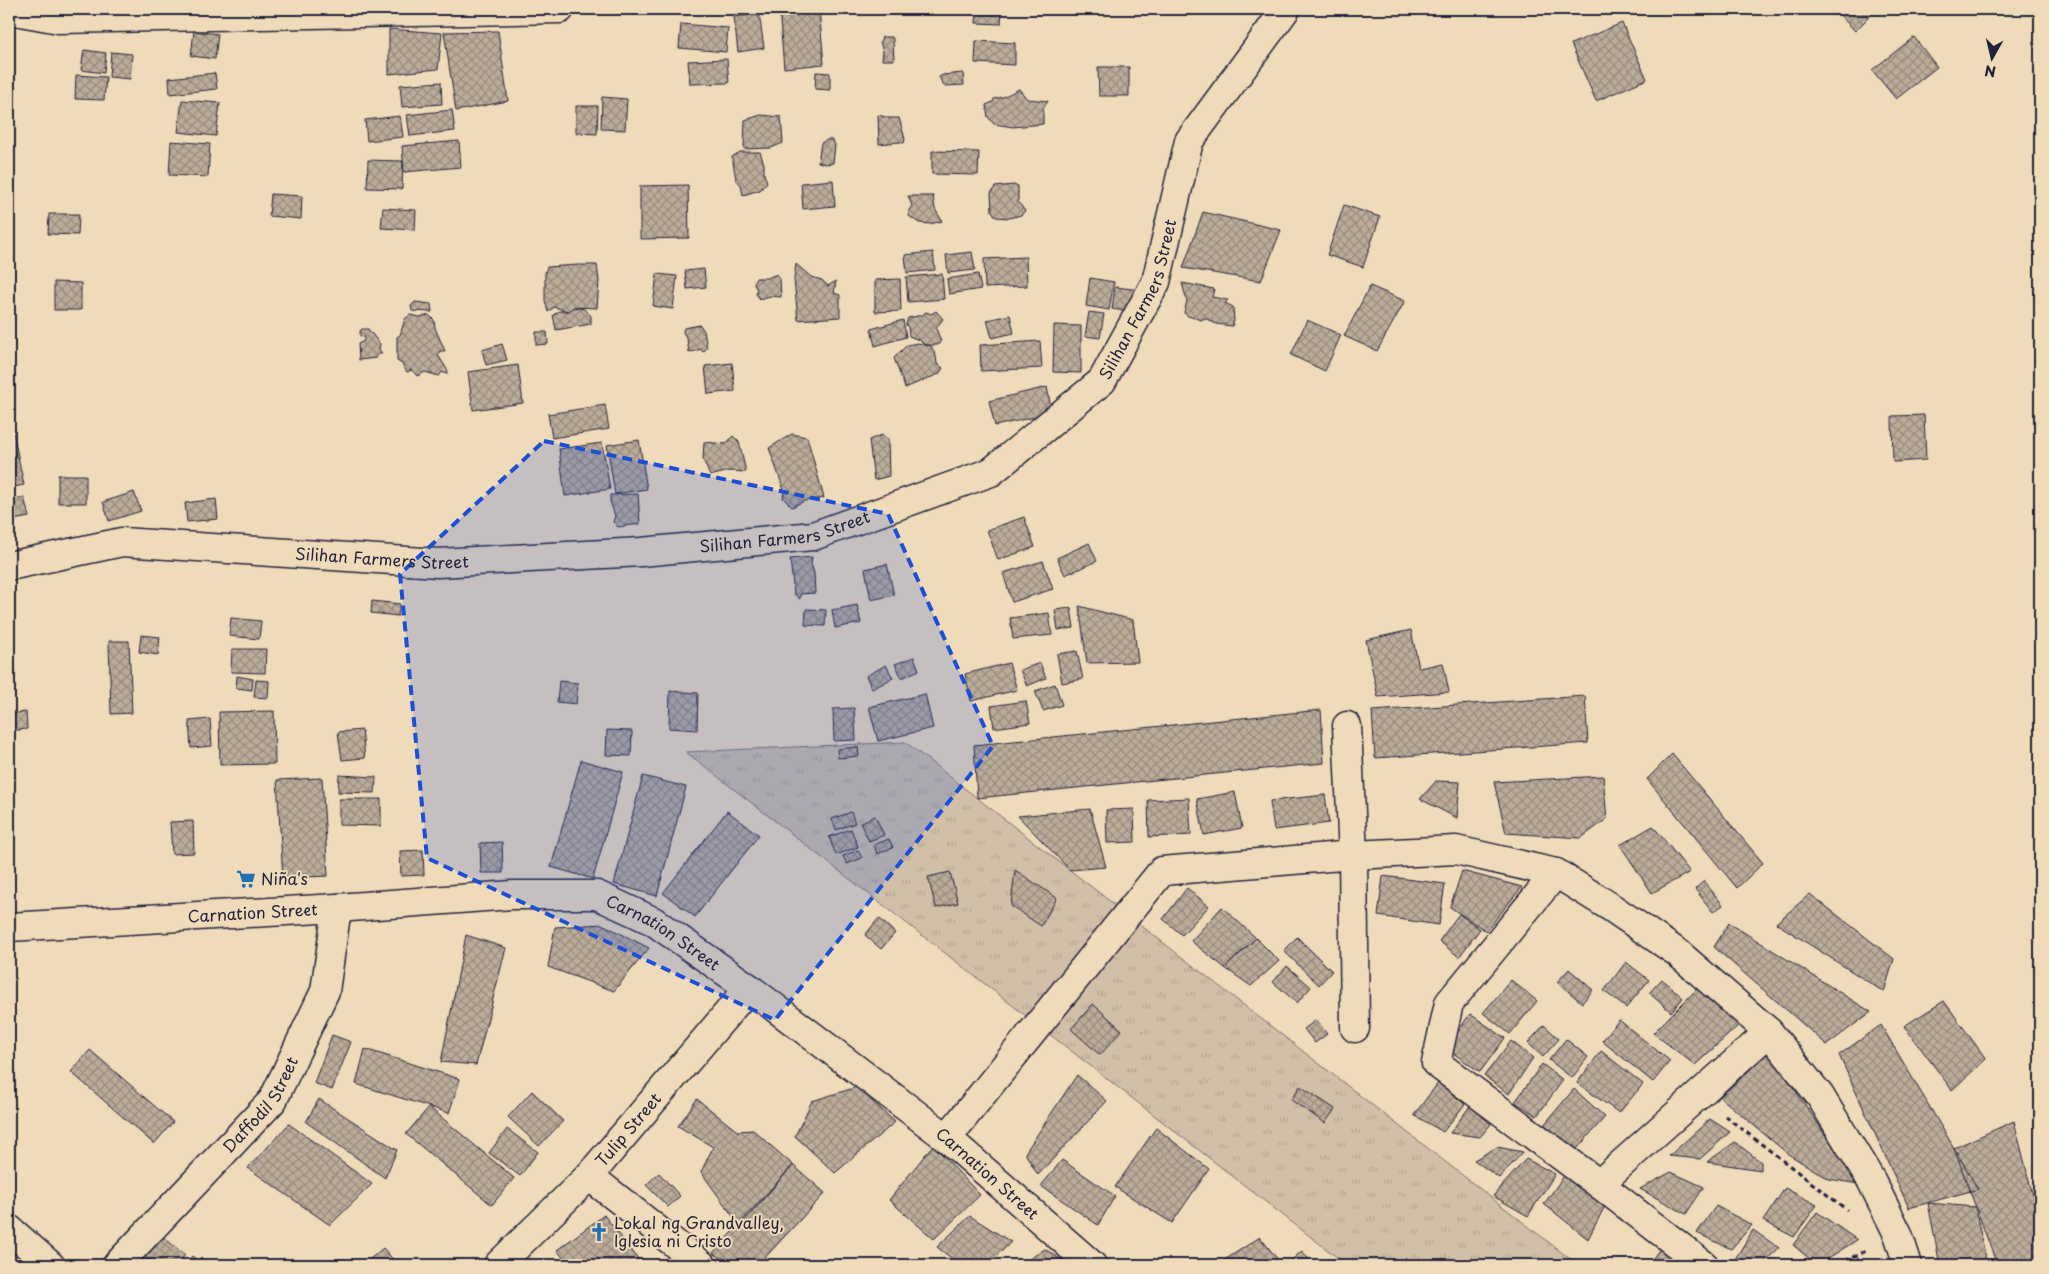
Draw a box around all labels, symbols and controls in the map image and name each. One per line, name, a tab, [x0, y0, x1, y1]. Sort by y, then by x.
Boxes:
north arrow	[1966, 32, 2016, 82]
text: N	[1983, 60, 1997, 83]
street label: Silihan Farmers Street	[1092, 216, 1181, 383]
street label: Silihan Farmers Street	[698, 503, 873, 558]
street label: Silihan Farmers Street	[294, 541, 470, 574]
place label: Niña's	[261, 866, 308, 890]
supermarket icon: Niña's	[235, 868, 257, 890]
street label: Carnation Street	[602, 888, 725, 975]
street label: Carnation Street	[187, 896, 318, 928]
street label: Daffodil Street	[216, 1052, 303, 1158]
street label: Tulip Street	[589, 1087, 666, 1171]
street label: Carnation Street	[931, 1121, 1045, 1224]
place label: Lokal ng Grandvalley, Iglesia ni Cristo	[614, 1210, 784, 1252]
church icon: Lokal ng Grandvalley, Iglesia ni Cristo	[588, 1221, 610, 1243]

